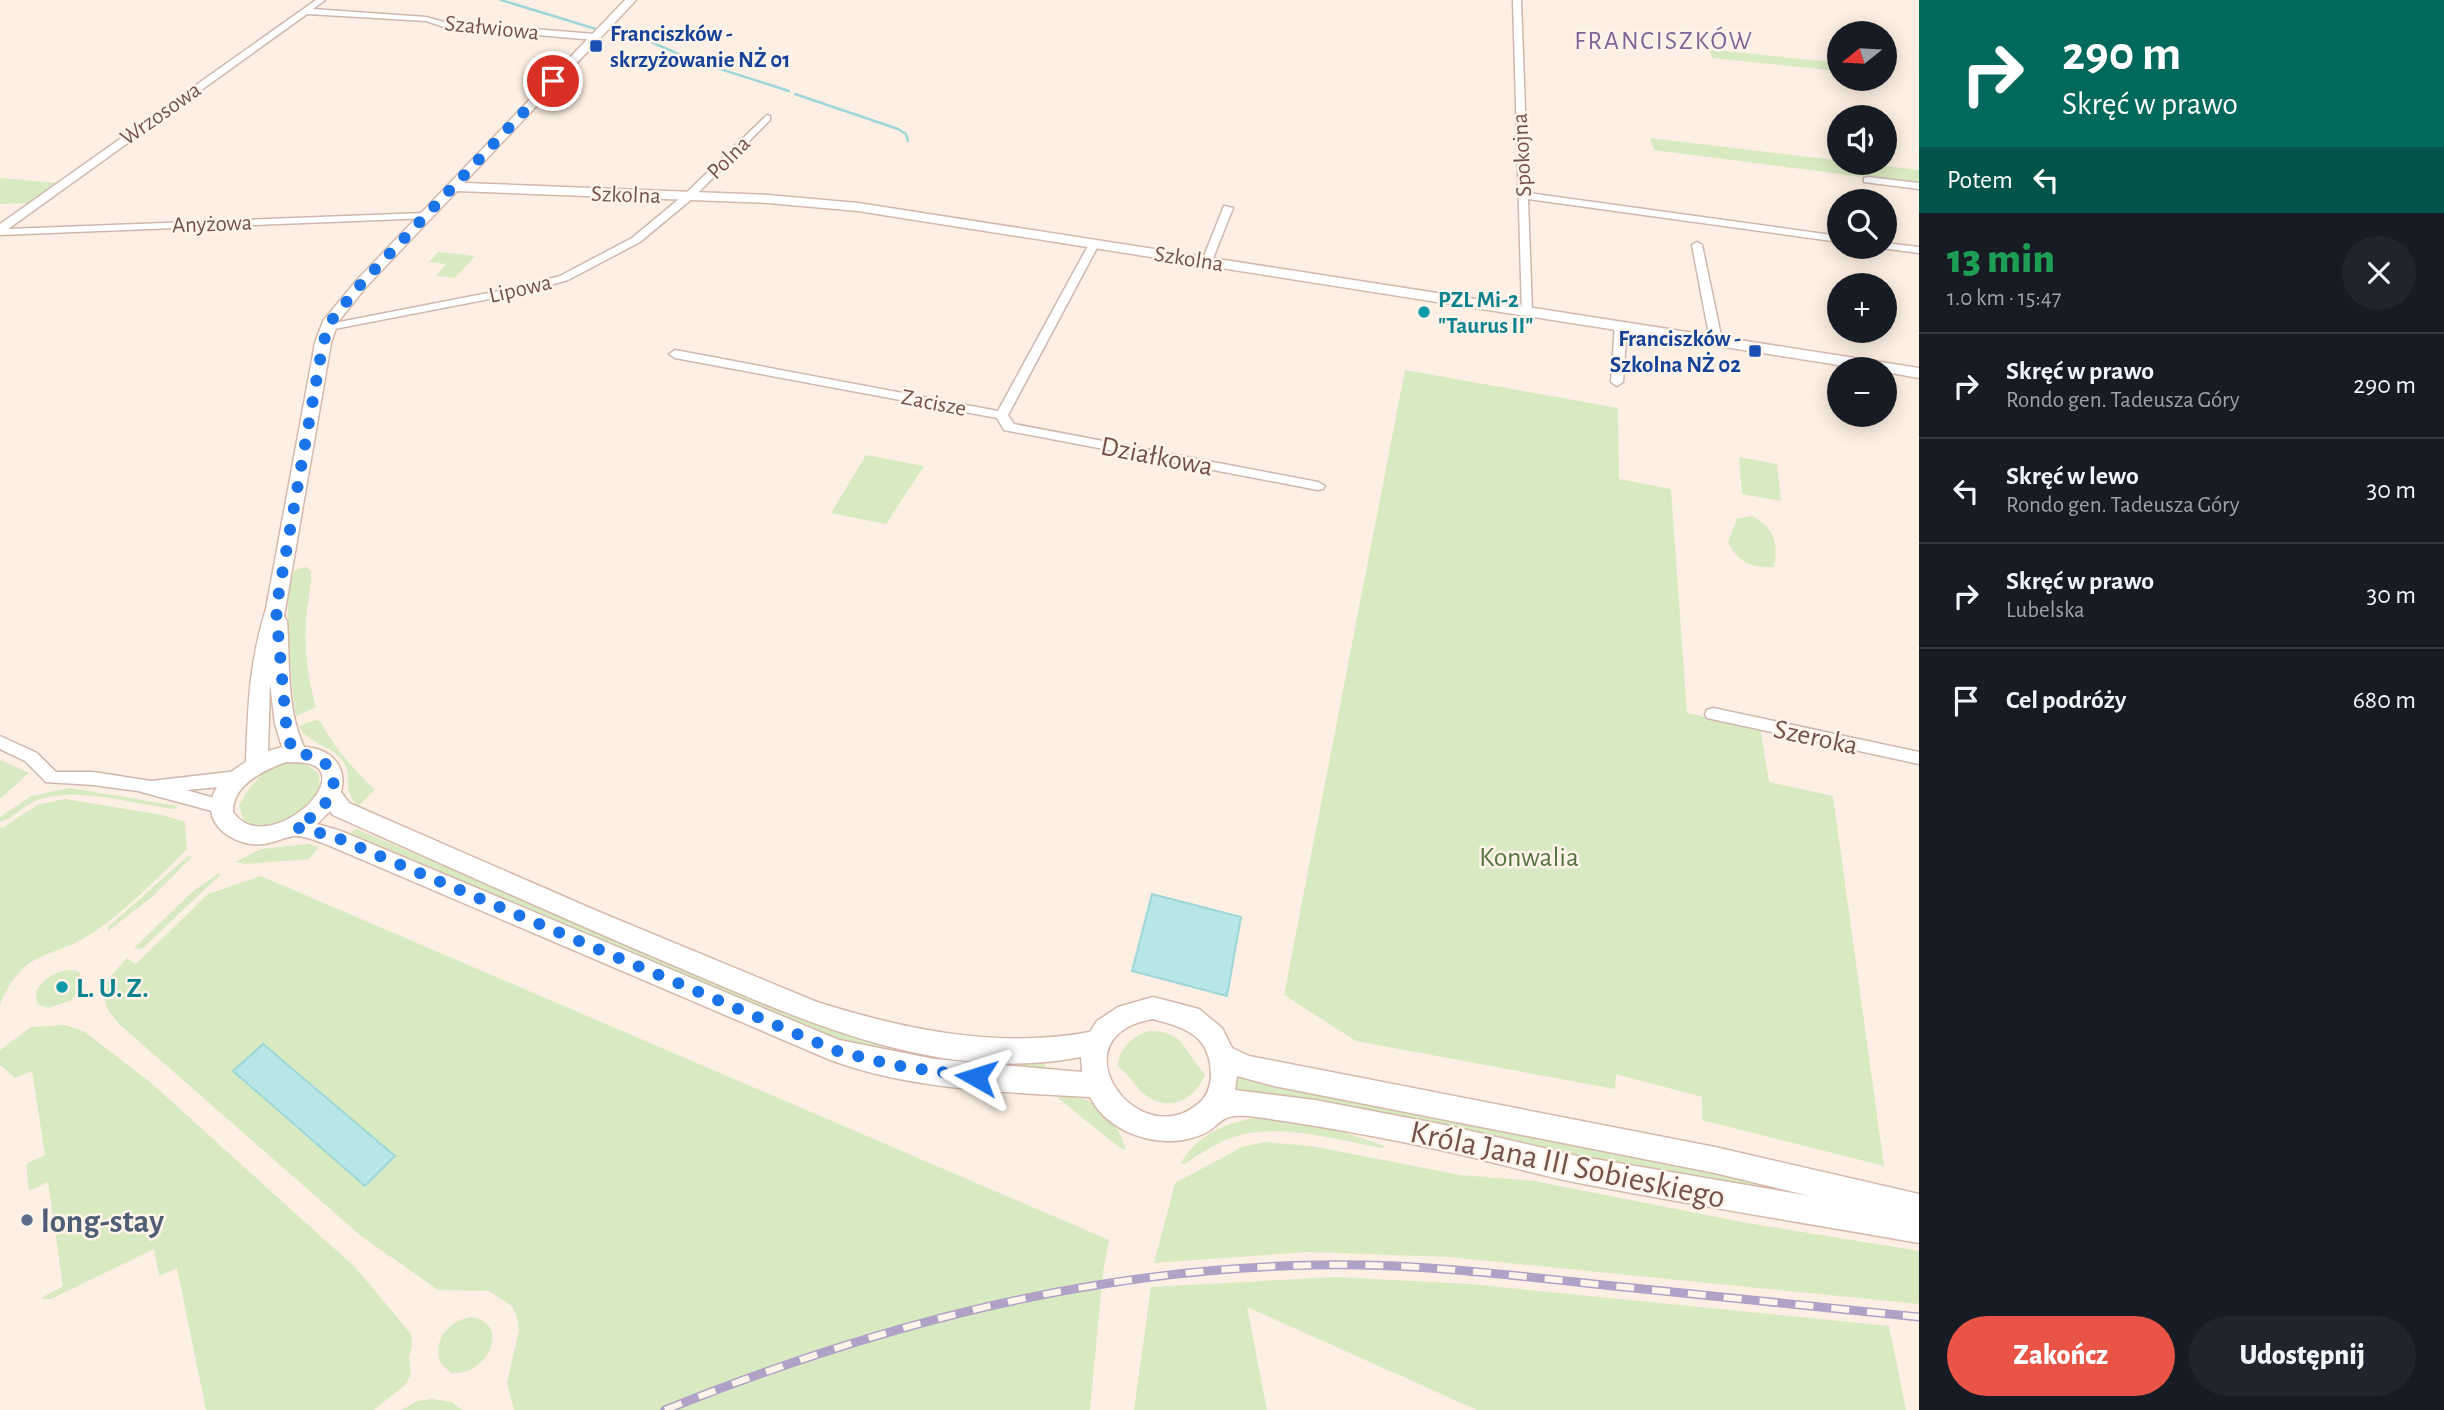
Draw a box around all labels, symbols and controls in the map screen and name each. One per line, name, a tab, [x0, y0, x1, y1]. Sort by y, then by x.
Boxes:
street label: Szałwiowa	[444, 12, 540, 45]
north arrow	[1827, 21, 1897, 91]
map controls	[1827, 21, 1897, 427]
place label: Franciszków - skrzyżowanie NŻ 01	[610, 23, 790, 72]
district label: FRANCISZKÓW	[1574, 26, 1754, 54]
icon: right	[1947, 28, 2038, 119]
text: 290 m	[2062, 30, 2181, 79]
marker: Franciszków - skrzyżowanie NŻ 01	[588, 38, 604, 54]
pin	[523, 51, 583, 111]
icon: arrive	[534, 62, 572, 100]
street label: Wrzosowa	[116, 78, 205, 150]
text: Skręć w prawo	[2062, 88, 2238, 120]
button: sound	[1827, 105, 1897, 175]
street label: Spokojna	[1509, 112, 1536, 197]
street label: Polna	[703, 132, 755, 184]
icon: left	[2027, 161, 2065, 199]
text: Potem	[1947, 167, 2013, 193]
street label: Szkolna	[591, 183, 661, 208]
button: search	[1827, 189, 1897, 259]
street label: Anyżowa	[172, 212, 253, 237]
button: close	[2342, 236, 2416, 310]
text: 13 min	[1947, 238, 2055, 280]
street label: Szkolna	[1152, 243, 1225, 276]
street label: Lipowa	[487, 271, 554, 308]
button: +	[1827, 273, 1897, 343]
text: 1.0 km · 15:47	[1947, 287, 2061, 310]
place label: PZL Mi-2 "Taurus II"	[1438, 289, 1533, 338]
marker: PZL Mi-2 "Taurus II"	[1416, 304, 1432, 320]
place label: Franciszków - Szkolna NŻ 02	[1610, 328, 1741, 377]
marker: Franciszków - Szkolna NŻ 02	[1747, 343, 1763, 359]
button: −	[1827, 357, 1897, 427]
text: Skręć w prawo	[2006, 358, 2154, 384]
icon: right	[1947, 367, 1985, 405]
text: 290 m	[2353, 372, 2416, 398]
street label: Zacisze	[899, 386, 968, 421]
text: Rondo gen. Tadeusza Góry	[2006, 389, 2240, 412]
street label: Działkowa	[1098, 432, 1215, 482]
text: Skręć w lewo	[2006, 463, 2139, 489]
icon: left	[1947, 472, 1985, 510]
text: 30 m	[2366, 477, 2416, 503]
text: Rondo gen. Tadeusza Góry	[2006, 494, 2240, 517]
text: Skręć w prawo	[2006, 568, 2154, 594]
icon: right	[1947, 577, 1985, 615]
text: 30 m	[2366, 582, 2416, 608]
text: Lubelska	[2006, 599, 2085, 622]
icon: arrive	[1947, 682, 1985, 720]
text: Cel podróży	[2006, 687, 2126, 713]
text: 680 m	[2353, 687, 2416, 713]
street label: Szeroka	[1771, 715, 1860, 761]
park label: Konwalia	[1479, 844, 1579, 872]
place label: L. U. Z.	[76, 975, 149, 1003]
marker: L. U. Z.	[54, 979, 70, 995]
position arrow	[939, 1040, 1013, 1114]
street label: Króla Jana III Sobieskiego	[1407, 1116, 1728, 1215]
place label: long-stay	[41, 1206, 164, 1239]
marker: long-stay	[19, 1212, 35, 1228]
button: Zakończ	[1947, 1316, 2175, 1396]
button: Udostępnij	[2189, 1316, 2416, 1396]

